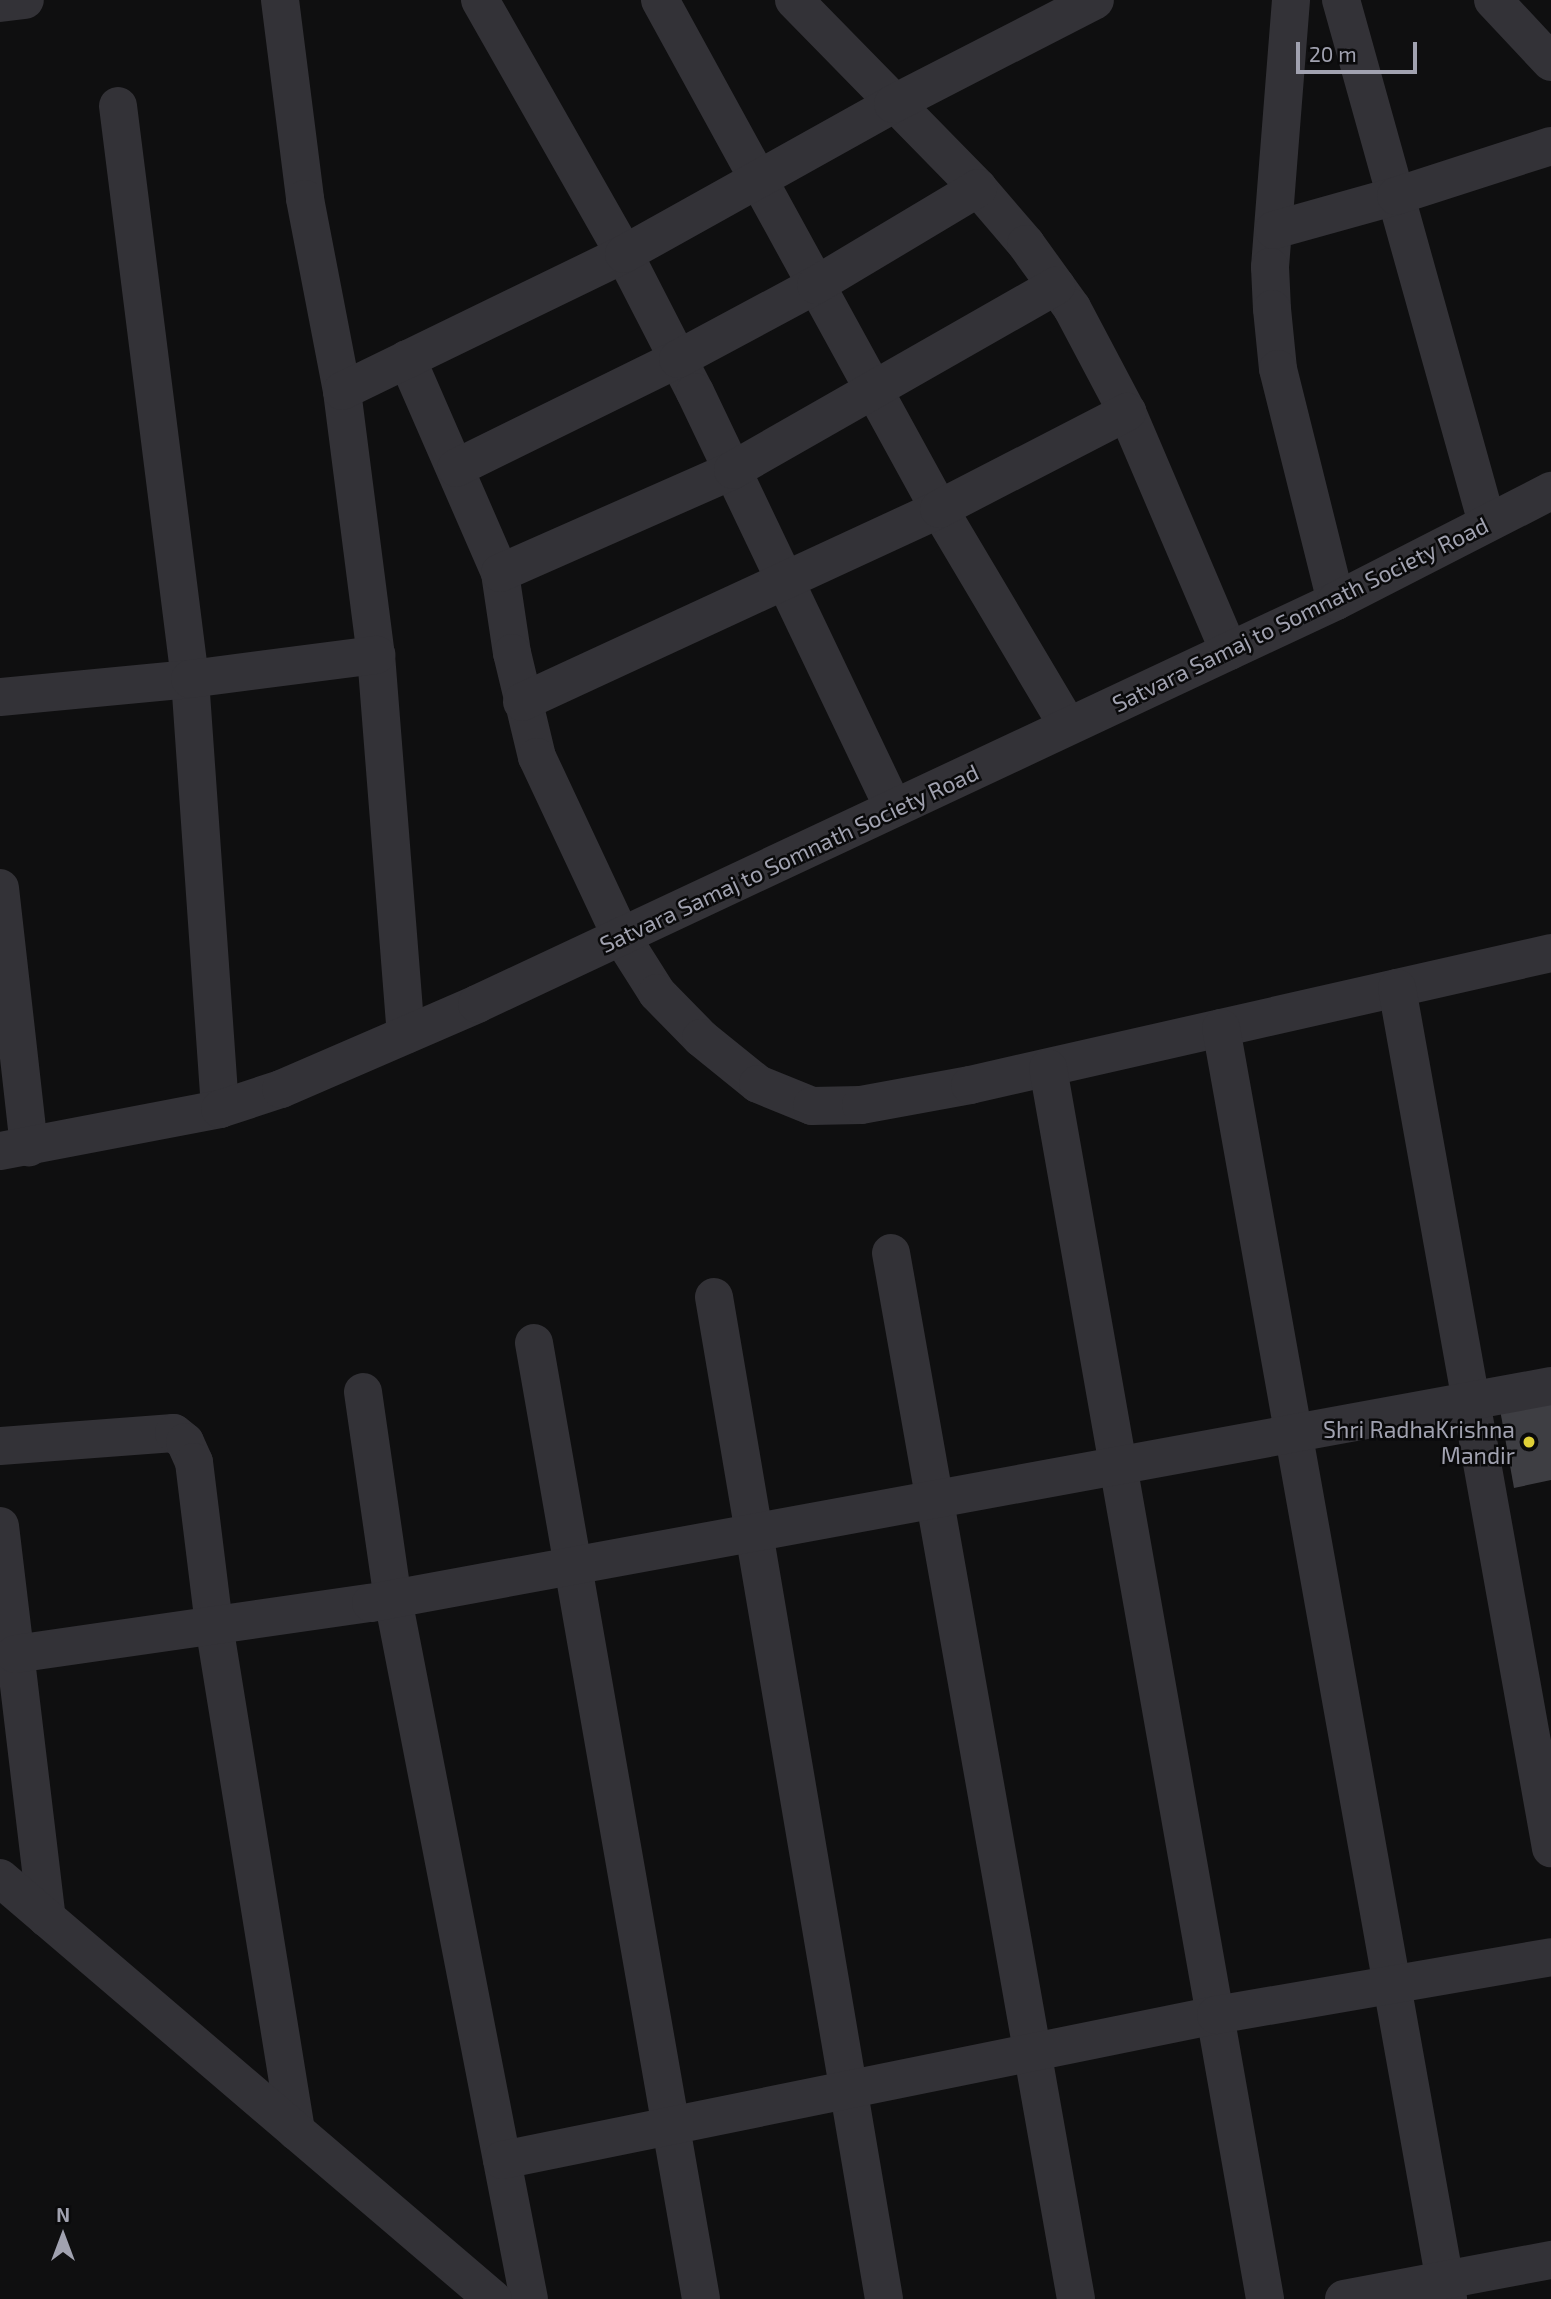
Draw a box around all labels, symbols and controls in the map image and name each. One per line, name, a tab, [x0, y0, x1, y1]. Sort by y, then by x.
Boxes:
scale bar	[1299, 28, 1420, 72]
text: 20 m	[1309, 41, 1357, 66]
street label: Satvara Samaj to Somnath Society Road	[1107, 510, 1493, 718]
street label: Satvara Samaj to Somnath Society Road	[595, 758, 983, 958]
place label: Shri RadhaKrishna Mandir	[1323, 1415, 1515, 1469]
marker: Shri RadhaKrishna Mandir	[1521, 1434, 1537, 1450]
north arrow	[28, 2201, 98, 2271]
text: N	[56, 2203, 70, 2226]

